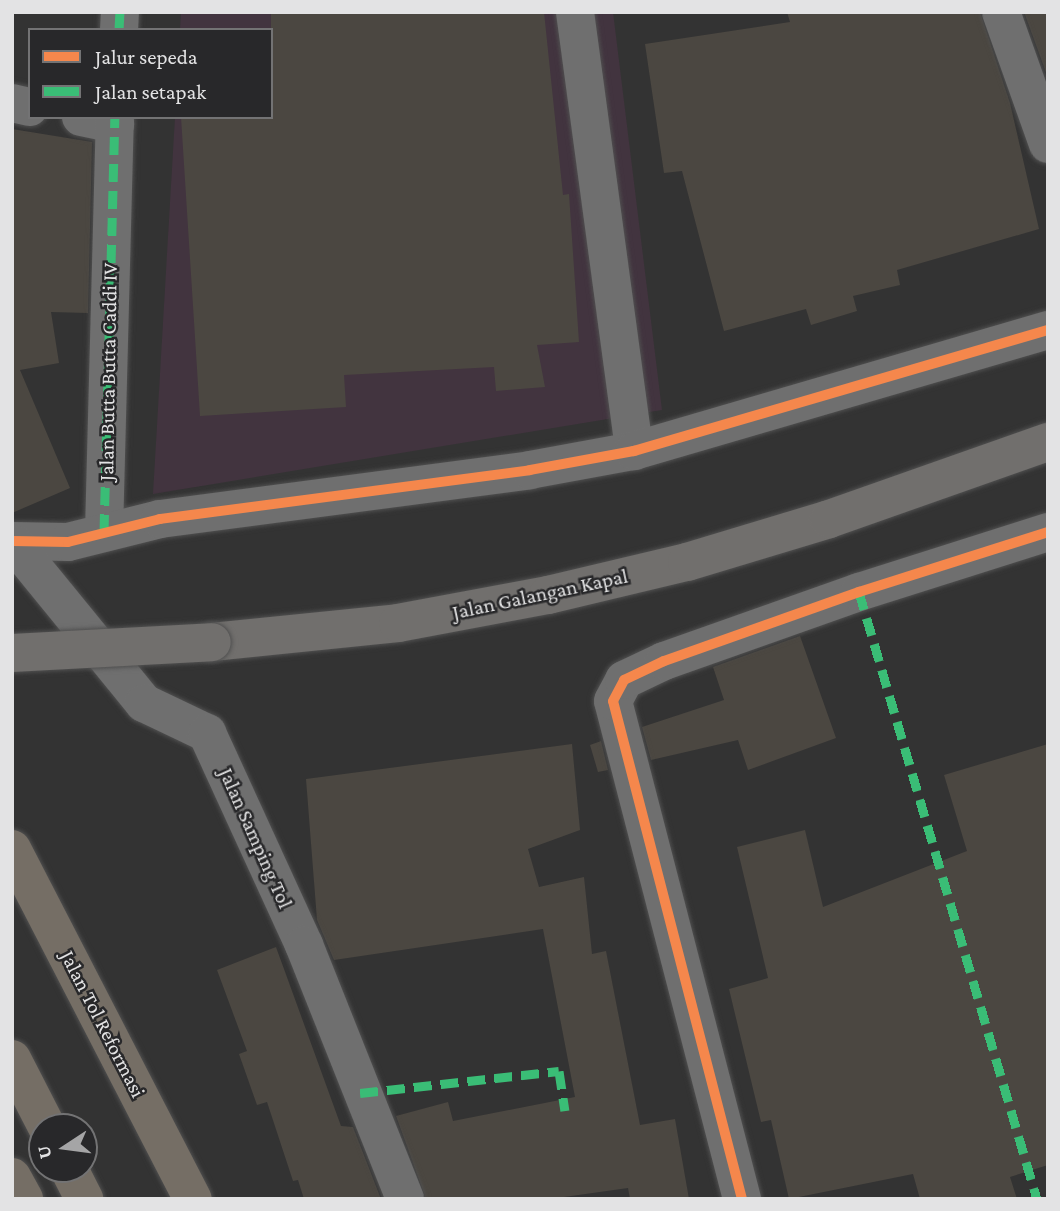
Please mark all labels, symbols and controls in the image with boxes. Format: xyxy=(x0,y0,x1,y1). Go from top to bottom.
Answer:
legend xyxy=(28,28,273,119)
text: Jalur sepeda xyxy=(95,45,197,69)
text: Jalan setapak xyxy=(95,80,206,104)
street label: Jalan Butta Butta Caddi IV xyxy=(93,263,123,481)
street label: Jalan Galangan Kapal xyxy=(450,563,630,625)
street label: Jalan Samping Tol xyxy=(214,764,298,912)
street label: Jalan Tol Reformasi xyxy=(55,946,151,1102)
north arrow xyxy=(28,1113,98,1183)
text: U xyxy=(32,1144,56,1161)

